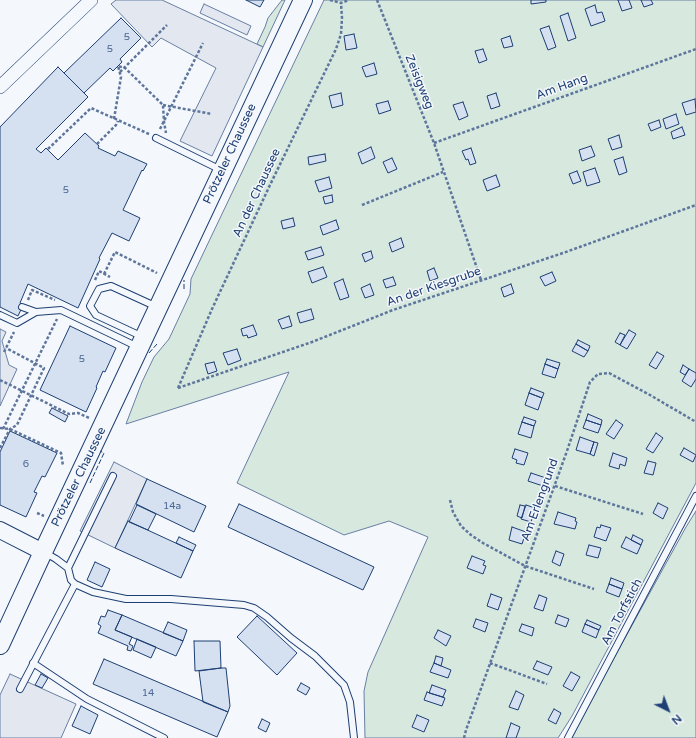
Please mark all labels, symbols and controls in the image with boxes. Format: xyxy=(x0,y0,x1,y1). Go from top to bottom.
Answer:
house number: 5 xyxy=(124,31,130,43)
house number: 5 xyxy=(107,43,113,55)
street label: Zeisigweg xyxy=(402,53,436,111)
street label: Am Hang xyxy=(534,71,590,103)
street label: Prötzeler Chaussee xyxy=(200,101,260,207)
street label: An der Chaussee xyxy=(230,146,284,240)
house number: 5 xyxy=(63,184,69,196)
street label: An der Kiesgrube xyxy=(385,264,483,310)
house number: 5 xyxy=(79,353,85,365)
street label: Prötzeler Chaussee xyxy=(49,425,109,529)
street label: Am Erlengrund xyxy=(518,457,562,543)
house number: 6 xyxy=(23,458,29,470)
house number: 14a xyxy=(163,500,181,512)
street label: Am Torfstich xyxy=(599,576,645,648)
house number: 14 xyxy=(142,687,154,699)
north arrow xyxy=(648,690,688,730)
text: N xyxy=(669,712,684,727)

